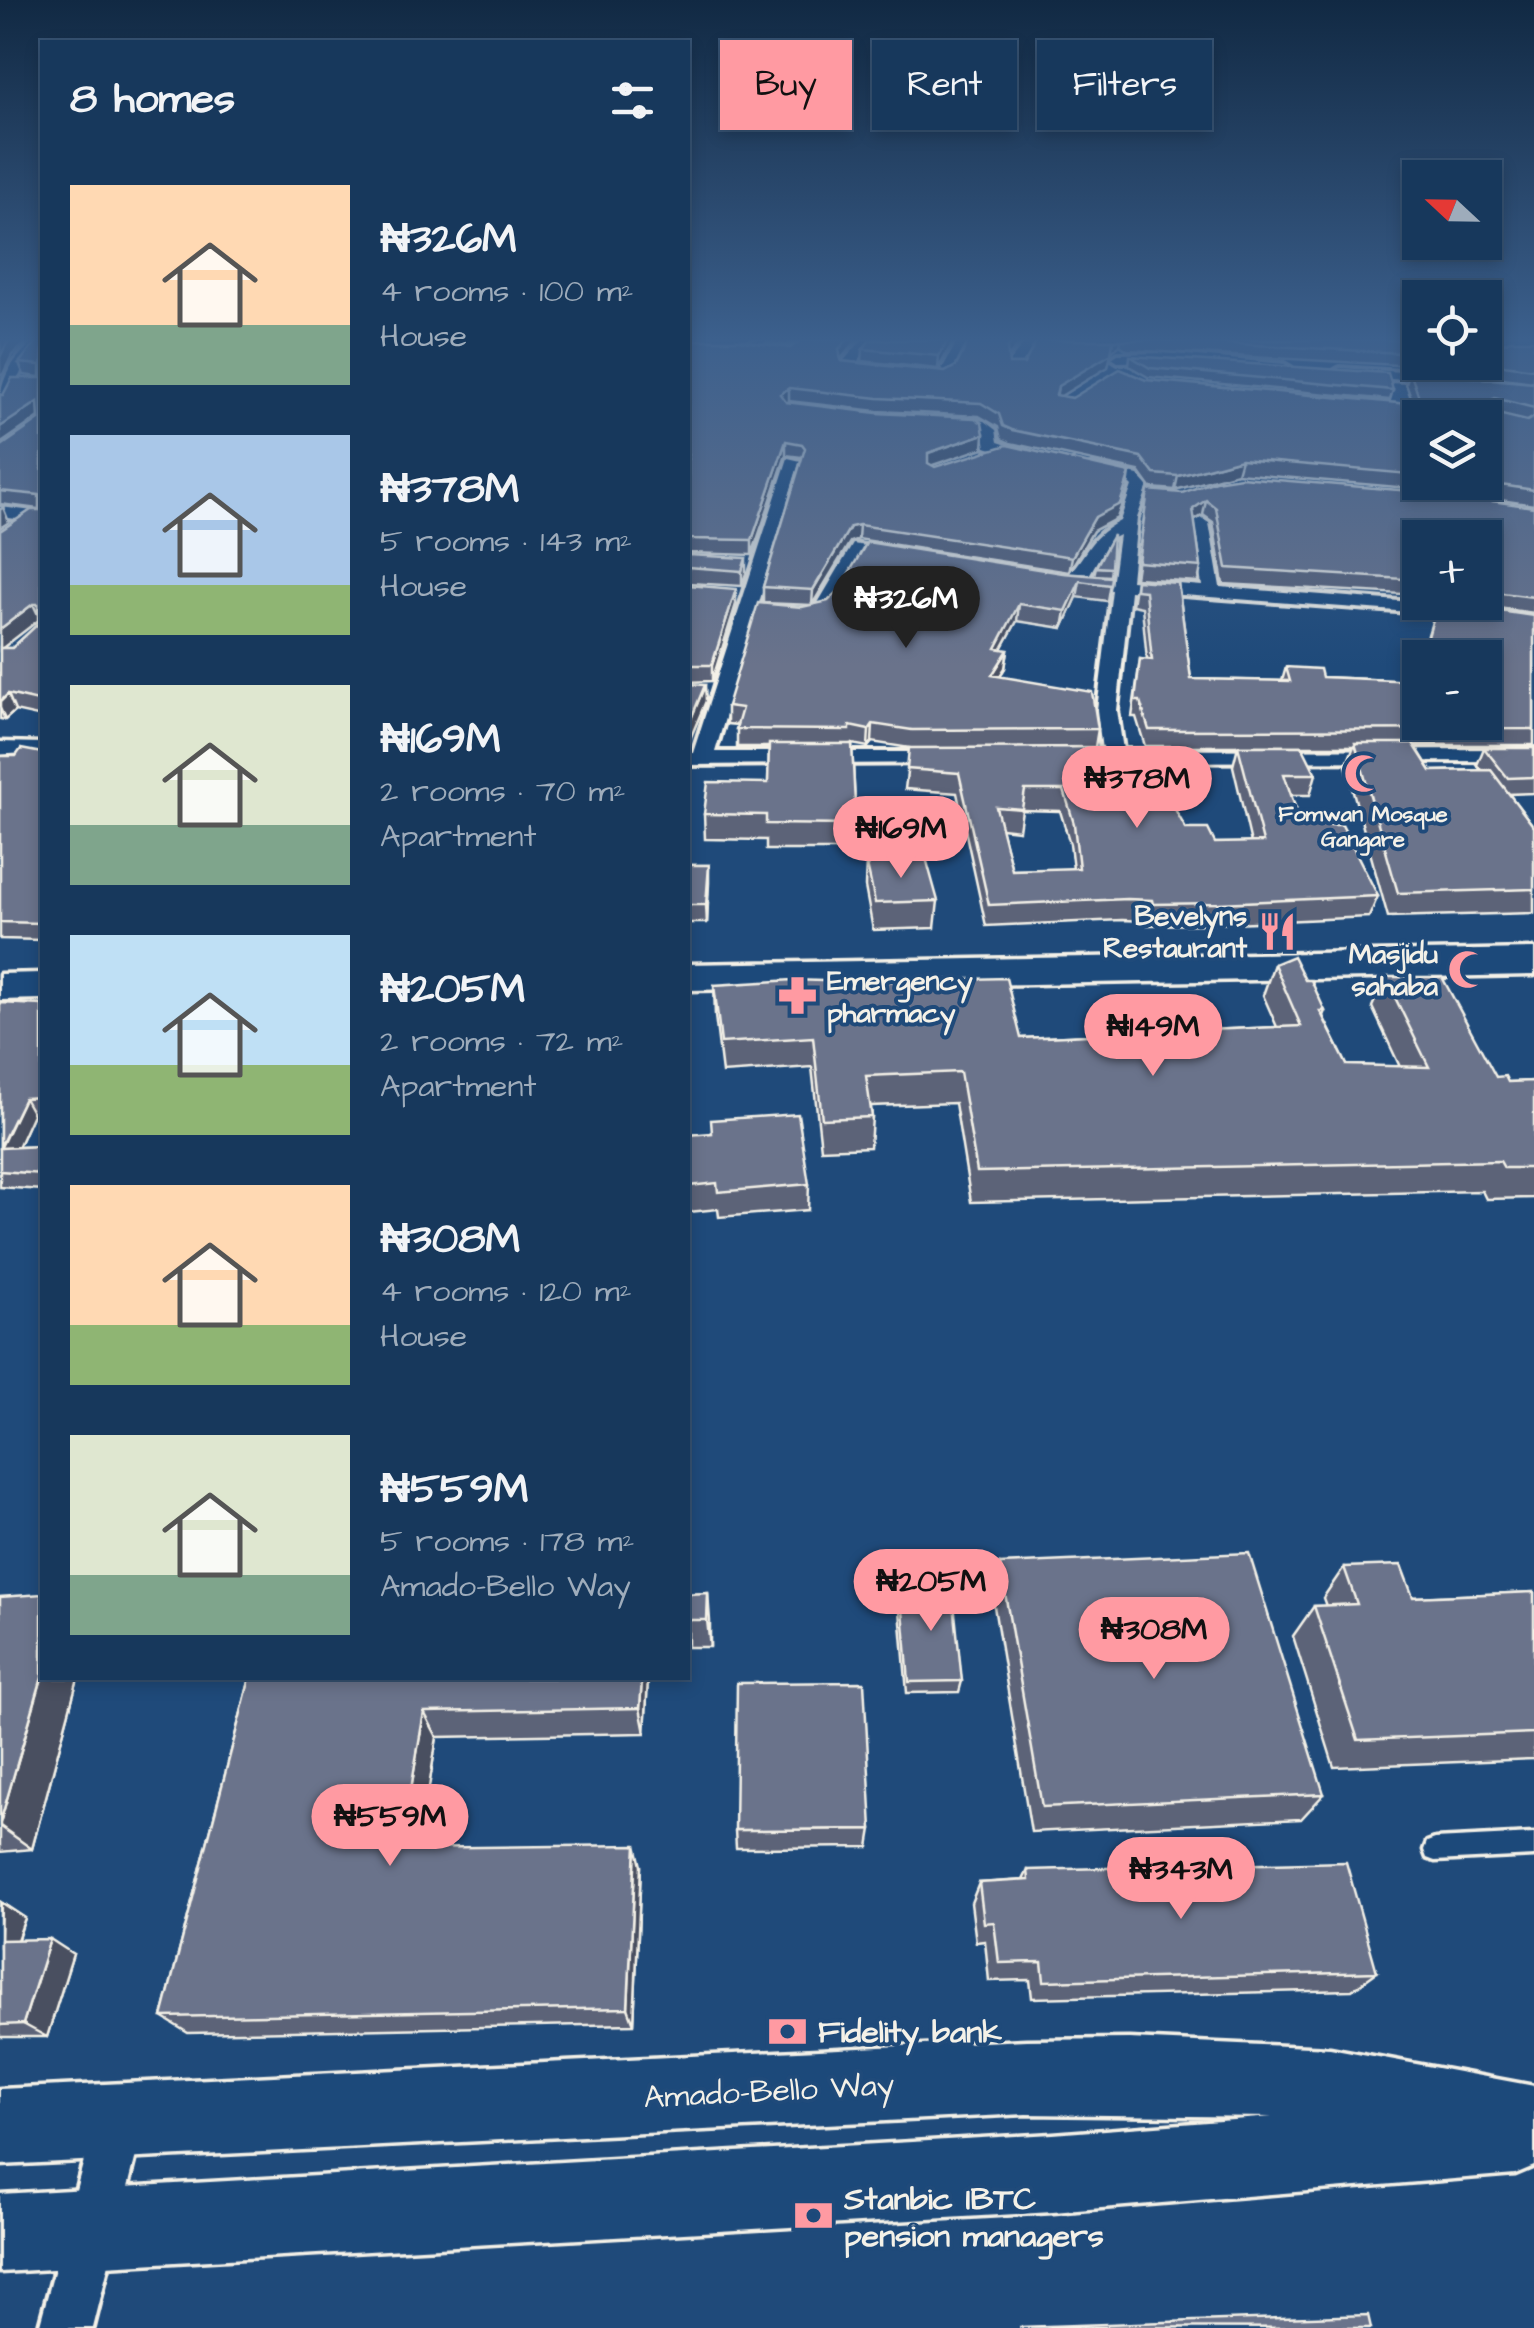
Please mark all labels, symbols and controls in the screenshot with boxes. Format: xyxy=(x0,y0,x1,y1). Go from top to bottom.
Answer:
chip: Buy xyxy=(720,40,852,130)
chip: Rent xyxy=(872,40,1017,130)
chip: Filters xyxy=(1037,40,1212,130)
text: 8 homes xyxy=(70,71,235,129)
icon: filters xyxy=(605,73,660,128)
north arrow xyxy=(1402,160,1502,260)
map controls xyxy=(1402,160,1502,740)
text: ₦326M xyxy=(380,211,517,269)
icon: home xyxy=(150,225,270,345)
text: 4 rooms · 100 m² xyxy=(380,269,634,314)
button: locate xyxy=(1402,280,1502,380)
text: House xyxy=(380,314,467,359)
button: layers xyxy=(1402,400,1502,500)
text: ₦378M xyxy=(380,461,520,519)
icon: home xyxy=(150,475,270,595)
text: 5 rooms · 143 m² xyxy=(380,519,632,564)
button: + xyxy=(1402,520,1502,620)
text: House xyxy=(380,564,467,609)
pin: ₦326M xyxy=(836,566,976,651)
text: ₦326M xyxy=(854,576,958,621)
button: − xyxy=(1402,640,1502,740)
text: ₦169M xyxy=(380,711,501,769)
icon: home xyxy=(150,725,270,845)
pin: ₦378M xyxy=(1067,746,1207,831)
mosque icon: Fomwan Mosque Gangare xyxy=(1342,753,1384,795)
text: ₦378M xyxy=(1084,756,1190,801)
text: 2 rooms · 70 m² xyxy=(380,769,625,814)
pin: ₦169M xyxy=(831,796,971,881)
place label: Fomwan Mosque Gangare xyxy=(1278,799,1448,856)
text: ₦169M xyxy=(855,806,947,851)
text: Apartment xyxy=(380,814,536,859)
place label: Bevelyns Restaurant xyxy=(1103,897,1248,968)
restaurant icon: Bevelyns Restaurant xyxy=(1256,910,1298,952)
place label: Masjidu sahaba xyxy=(1349,935,1439,1006)
mosque icon: Masjidu sahaba xyxy=(1447,948,1489,990)
text: ₦205M xyxy=(380,961,525,1019)
place label: Emergency pharmacy xyxy=(827,962,973,1036)
icon: home xyxy=(150,975,270,1095)
pharmacy icon: Emergency pharmacy xyxy=(776,975,818,1017)
pin: ₦149M xyxy=(1083,994,1223,1079)
text: ₦149M xyxy=(1106,1004,1200,1049)
text: 2 rooms · 72 m² xyxy=(380,1019,624,1064)
text: Apartment xyxy=(380,1064,536,1109)
text: ₦308M xyxy=(380,1211,520,1269)
icon: home xyxy=(150,1225,270,1345)
text: 4 rooms · 120 m² xyxy=(380,1269,632,1314)
text: House xyxy=(380,1314,467,1359)
text: ₦559M xyxy=(380,1461,528,1519)
icon: home xyxy=(150,1475,270,1595)
text: 5 rooms · 178 m² xyxy=(380,1519,634,1564)
pin: ₦205M xyxy=(861,1549,1001,1634)
text: ₦205M xyxy=(876,1559,986,1604)
text: Amado-Bello Way xyxy=(380,1564,631,1609)
pin: ₦308M xyxy=(1084,1597,1224,1682)
text: ₦308M xyxy=(1101,1607,1207,1652)
pin: ₦559M xyxy=(320,1784,460,1869)
text: ₦559M xyxy=(333,1794,447,1839)
pin: ₦343M xyxy=(1111,1837,1251,1922)
text: ₦343M xyxy=(1129,1847,1233,1892)
bank icon: Fidelity bank xyxy=(767,2010,809,2052)
place label: Fidelity bank xyxy=(818,2010,1002,2056)
street label: Amado-Bello Way xyxy=(643,2062,896,2121)
place label: Stanbic IBTC pension managers xyxy=(843,2177,1104,2260)
bank icon: Stanbic IBTC pension managers xyxy=(793,2195,835,2237)

